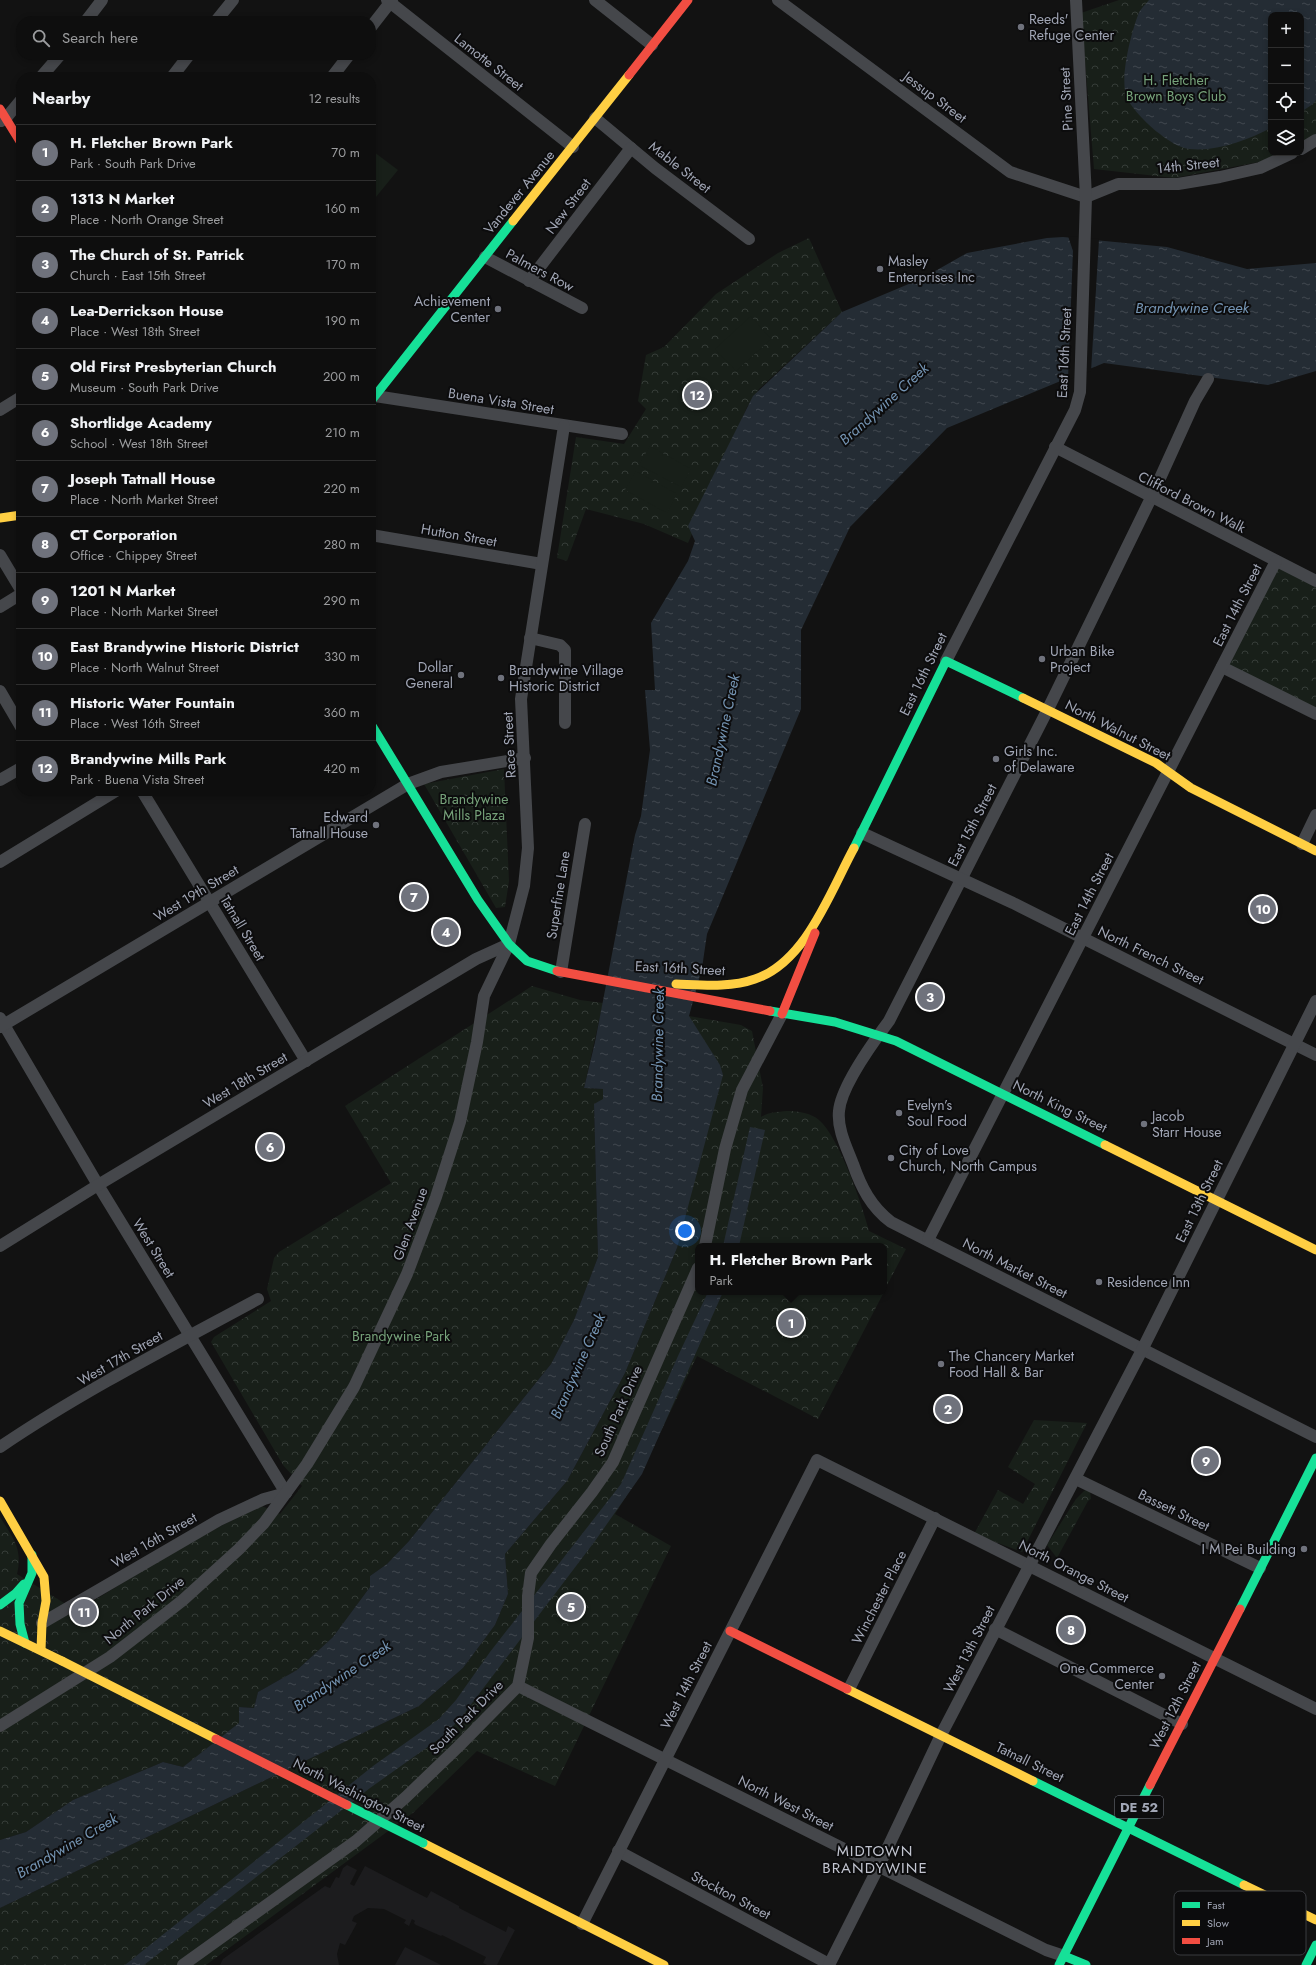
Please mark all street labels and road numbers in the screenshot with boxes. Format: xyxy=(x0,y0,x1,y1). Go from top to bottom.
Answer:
street label: Lamotte Street xyxy=(450,29,528,96)
street label: Jessup Street xyxy=(898,65,971,128)
street label: Pine Street xyxy=(1054,66,1078,131)
street label: Mable Street xyxy=(645,136,716,198)
street label: Vandever Avenue xyxy=(479,146,559,238)
street label: 14th Street xyxy=(1156,152,1221,178)
street label: New Street xyxy=(540,174,596,238)
street label: Palmers Row xyxy=(502,244,578,297)
street label: East 16th Street xyxy=(1052,307,1076,399)
street label: Buena Vista Street xyxy=(447,383,556,419)
street label: Clifford Brown Walk xyxy=(1135,466,1250,538)
street label: Hutton Street xyxy=(420,518,499,552)
street label: East 14th Street xyxy=(1208,560,1267,650)
street label: East 16th Street xyxy=(894,628,952,719)
street label: North Walnut Street xyxy=(1062,695,1175,766)
street label: Race Street xyxy=(497,711,521,779)
street label: East 15th Street xyxy=(943,780,1002,870)
street label: Superfine Lane xyxy=(541,849,575,941)
street label: East 14th Street xyxy=(1060,849,1119,939)
street label: West 19th Street xyxy=(150,859,243,926)
street label: Tatnall Street xyxy=(216,891,271,965)
street label: North French Street xyxy=(1095,921,1208,990)
street label: East 16th Street xyxy=(634,956,726,980)
street label: West 18th Street xyxy=(199,1047,292,1113)
street label: North King Street xyxy=(1009,1075,1111,1138)
street label: East 13th Street xyxy=(1170,1156,1228,1246)
street label: Glen Avenue xyxy=(388,1185,432,1263)
street label: West Street xyxy=(128,1214,180,1282)
street label: North Market Street xyxy=(959,1233,1071,1303)
street label: West 17th Street xyxy=(74,1325,167,1390)
street label: South Park Drive xyxy=(589,1362,647,1460)
street label: Bassett Street xyxy=(1135,1484,1214,1536)
street label: West 16th Street xyxy=(107,1507,201,1573)
street label: North Orange Street xyxy=(1016,1535,1133,1608)
street label: Winchester Place xyxy=(847,1547,911,1647)
street label: North Park Drive xyxy=(99,1571,189,1649)
street label: West 13th Street xyxy=(938,1601,1000,1696)
street label: West 14th Street xyxy=(655,1637,717,1732)
street label: West 12th Street xyxy=(1144,1657,1206,1752)
street label: South Park Drive xyxy=(424,1675,508,1759)
street label: Tatnall Street xyxy=(993,1737,1068,1787)
street label: North Washington Street xyxy=(290,1753,429,1837)
street label: North West Street xyxy=(735,1770,838,1836)
road number: DE 52 xyxy=(1115,1796,1163,1818)
street label: Stockton Street xyxy=(688,1866,775,1925)

